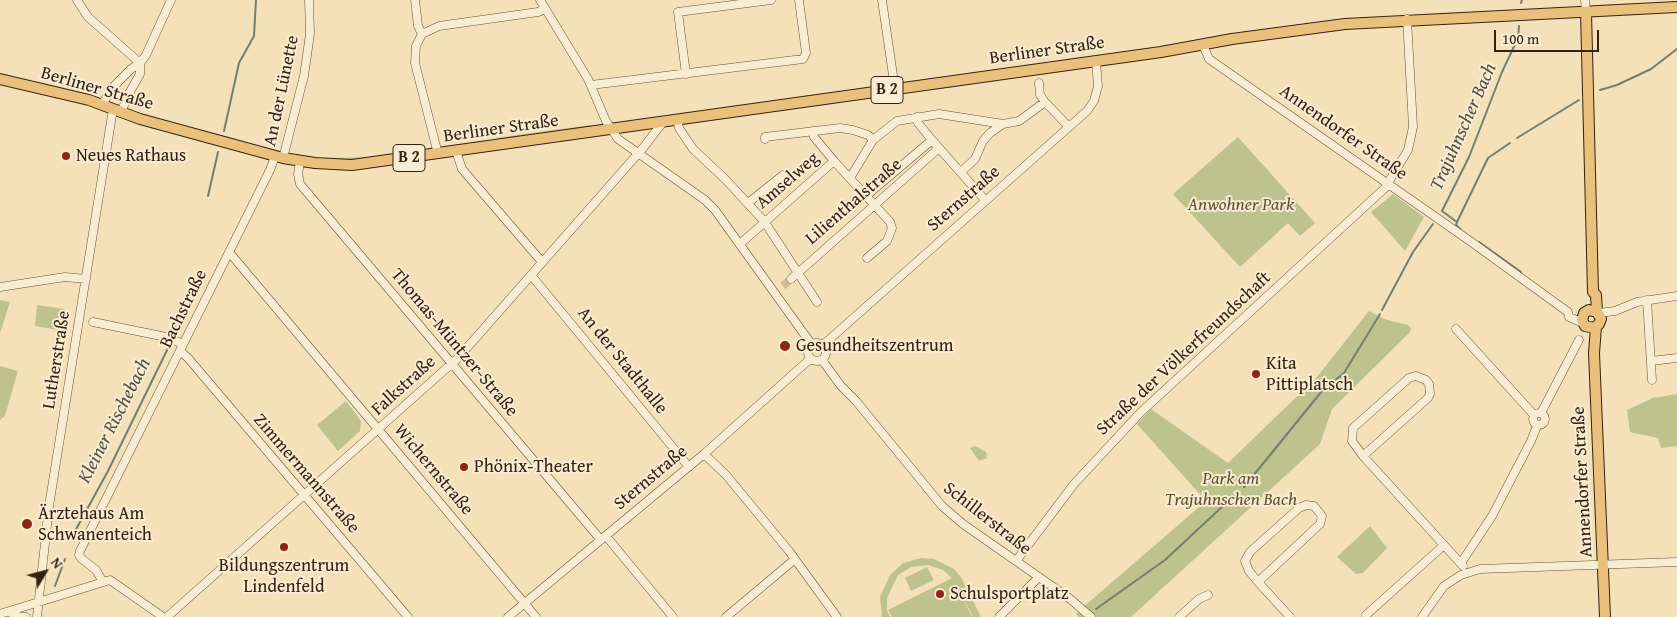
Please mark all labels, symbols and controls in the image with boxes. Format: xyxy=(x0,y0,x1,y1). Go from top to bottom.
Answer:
scale bar xyxy=(1497,20,1602,52)
text: 100 m xyxy=(1502,28,1539,49)
street label: Berliner Straße xyxy=(988,32,1106,70)
street label: An der Lünette xyxy=(260,34,304,148)
water label: Trajuhnscher Bach xyxy=(1426,60,1502,194)
street label: Berliner Straße xyxy=(38,63,156,115)
road number: B 2 xyxy=(871,76,903,104)
street label: Annendorfer Straße xyxy=(1275,81,1411,185)
street label: Berliner Straße xyxy=(442,110,560,148)
road number: B 2 xyxy=(393,144,425,172)
place label: Neues Rathaus xyxy=(76,145,186,167)
street label: Amselweg xyxy=(752,148,824,214)
marker: Neues Rathaus xyxy=(60,150,72,162)
street label: Lilienthalstraße xyxy=(801,154,907,250)
street label: Sternstraße xyxy=(923,162,1005,236)
park label: Anwohner Park xyxy=(1188,194,1294,216)
street label: Thomas-Müntzer-Straße xyxy=(386,265,522,421)
street label: Bachstraße xyxy=(156,266,212,352)
street label: Straße der Völkerfreundschaft xyxy=(1092,268,1276,440)
street label: An der Stadthalle xyxy=(572,303,672,419)
street label: Lutherstraße xyxy=(39,309,75,411)
place label: Gesundheitszentrum xyxy=(796,335,953,357)
marker: Gesundheitszentrum xyxy=(778,339,792,353)
street label: Falkstraße xyxy=(367,352,441,420)
place label: Kita Pittiplatsch xyxy=(1266,353,1353,396)
water label: Kleiner Rischebach xyxy=(74,355,156,487)
marker: Kita Pittiplatsch xyxy=(1250,368,1262,380)
street label: Annendorfer Straße xyxy=(1568,406,1598,558)
street label: Zimmermannstraße xyxy=(248,410,364,538)
street label: Wichernstraße xyxy=(389,420,477,520)
street label: Sternstraße xyxy=(610,441,692,515)
place label: Phönix-Theater xyxy=(474,456,593,478)
marker: Phönix-Theater xyxy=(458,461,470,473)
park label: Park am Trajuhnschen Bach xyxy=(1165,468,1297,510)
street label: Schillerstraße xyxy=(939,478,1035,560)
place label: Ärztehaus Am Schwanenteich xyxy=(38,503,152,546)
marker: Ärztehaus Am Schwanenteich xyxy=(20,517,34,531)
marker: Bildungszentrum Lindenfeld xyxy=(278,541,290,553)
north arrow xyxy=(20,547,70,597)
text: N xyxy=(46,553,68,573)
place label: Bildungszentrum Lindenfeld xyxy=(219,555,349,598)
place label: Schulsportplatz xyxy=(950,583,1069,605)
marker: Schulsportplatz xyxy=(934,588,946,600)

